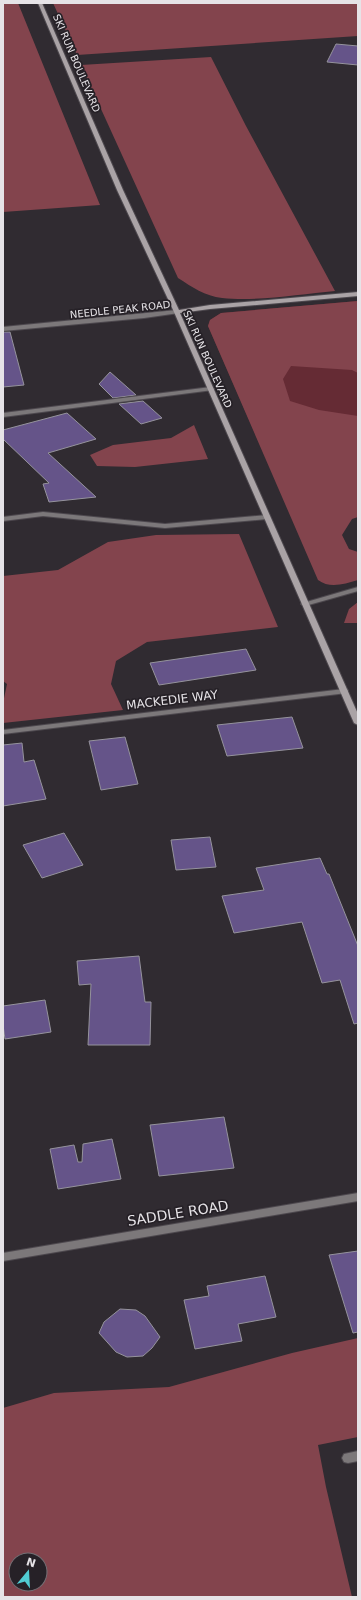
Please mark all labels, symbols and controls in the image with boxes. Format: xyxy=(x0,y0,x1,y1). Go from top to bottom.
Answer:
street label: SKI RUN BOULEVARD xyxy=(51,13,102,114)
street label: NEEDLE PEAK ROAD xyxy=(69,299,171,320)
street label: SKI RUN BOULEVARD xyxy=(181,309,234,410)
street label: MACKEDIE WAY xyxy=(125,687,219,713)
street label: SADDLE ROAD xyxy=(126,1197,230,1229)
north arrow xyxy=(8,1552,48,1592)
text: N xyxy=(25,1555,37,1571)

